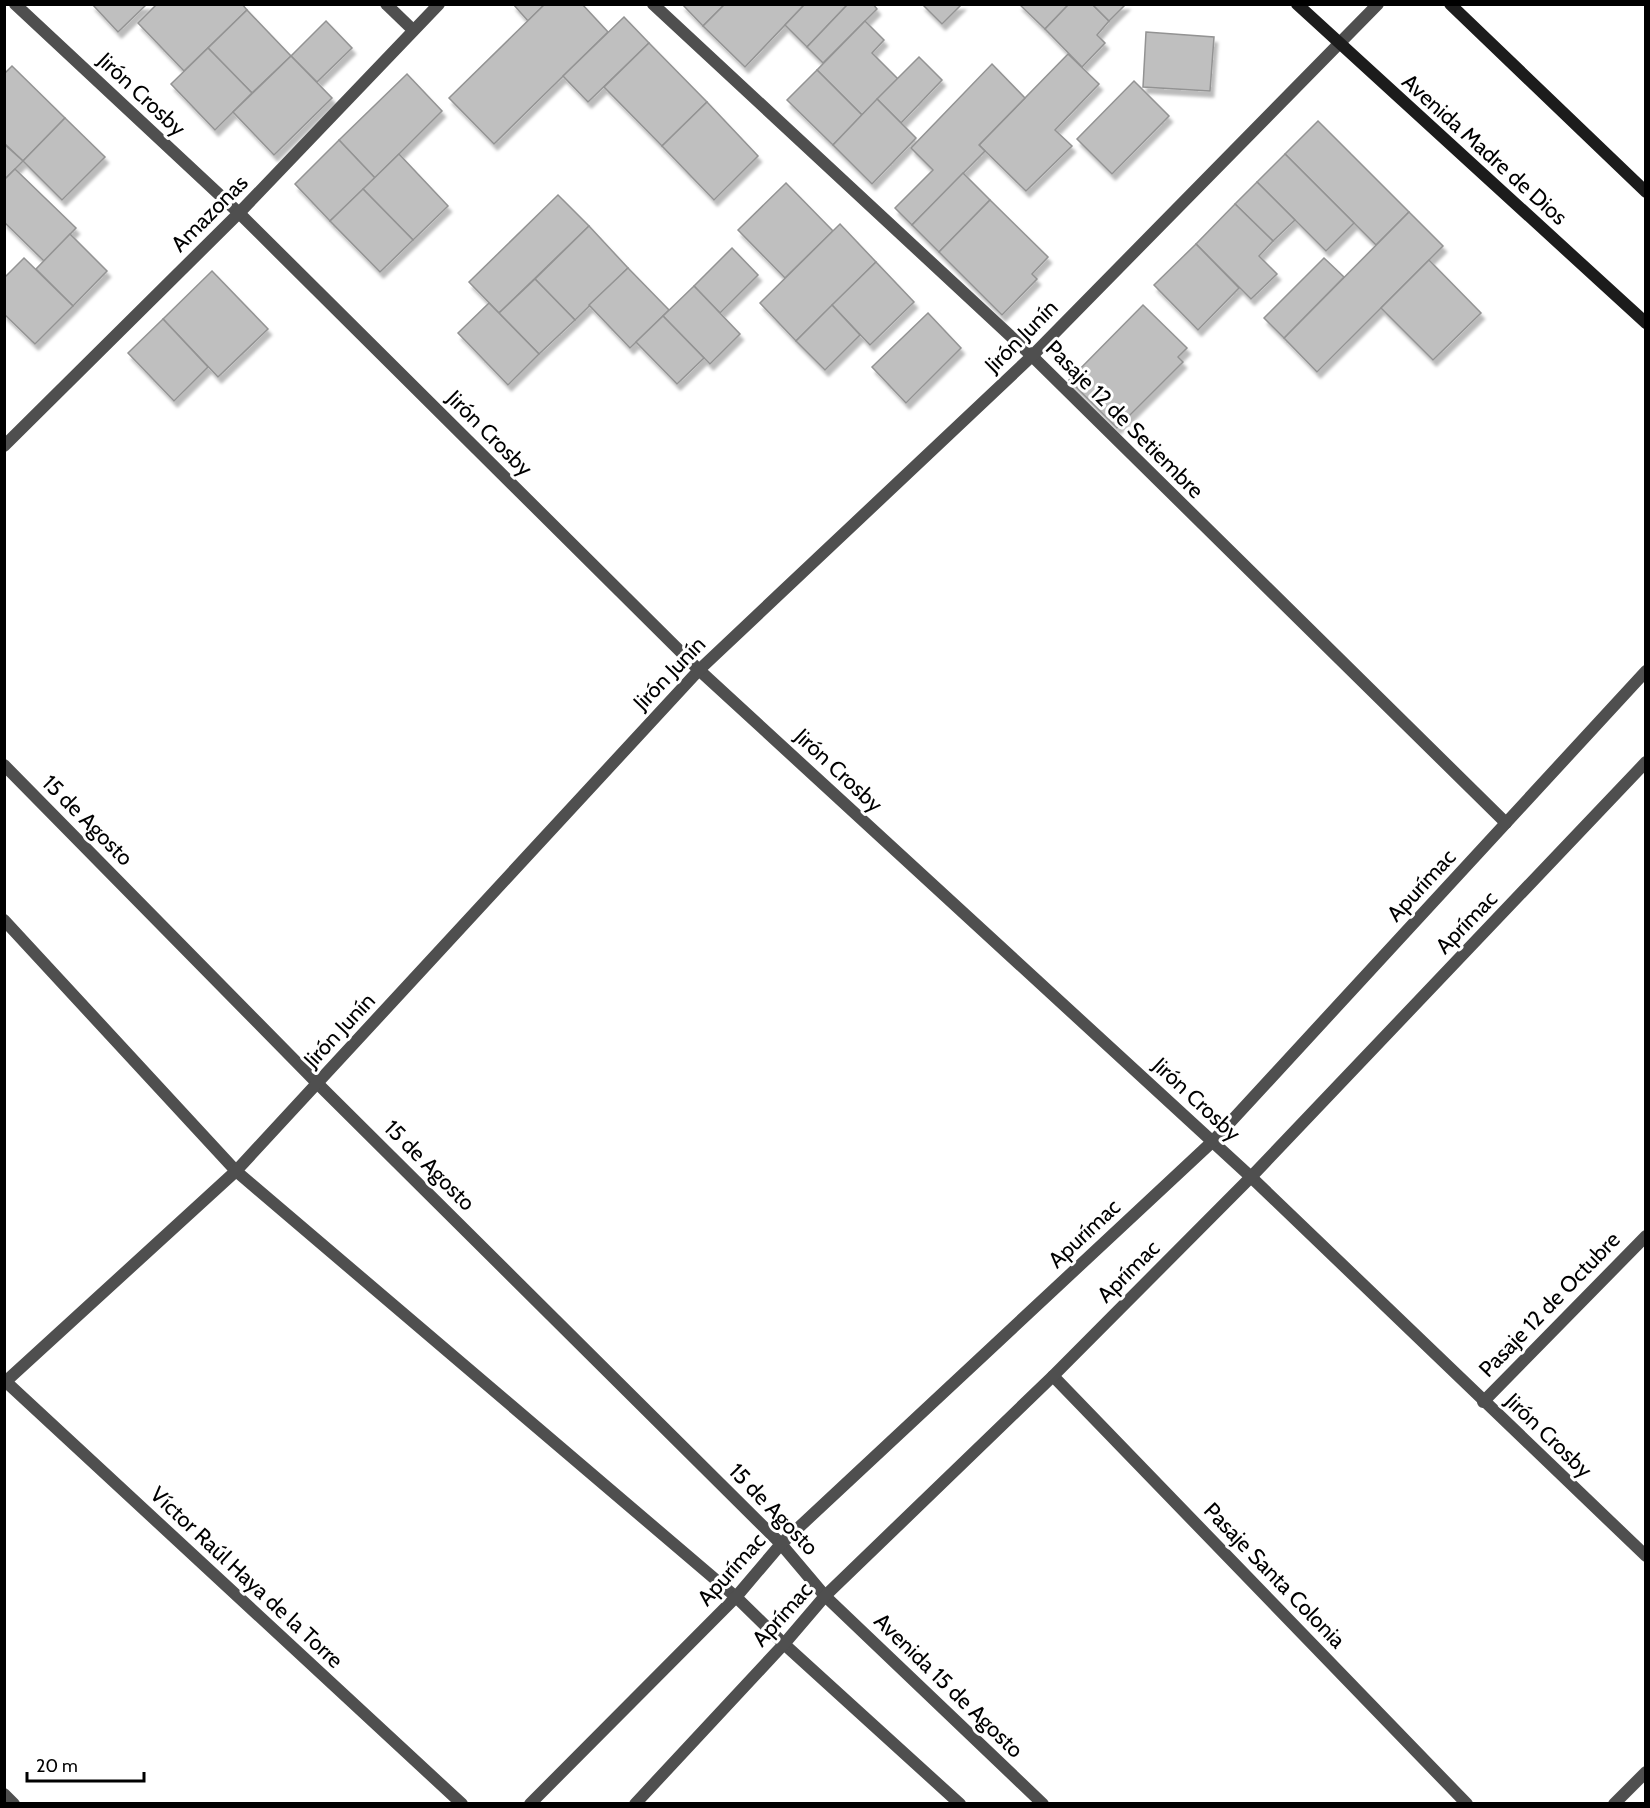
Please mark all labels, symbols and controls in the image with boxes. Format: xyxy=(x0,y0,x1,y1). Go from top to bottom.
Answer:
street label: Jirón Crosby xyxy=(91,46,191,142)
street label: Avenida Madre de Dios xyxy=(1397,68,1573,231)
street label: Amazonas xyxy=(165,169,253,257)
street label: Jirón Junín xyxy=(978,294,1064,379)
street label: Pasaje 12 de Setiembre xyxy=(1040,335,1209,504)
street label: Jirón Crosby xyxy=(440,384,538,482)
street label: Jirón Junín xyxy=(627,631,711,717)
street label: Jirón Crosby xyxy=(788,722,888,818)
street label: 15 de Agosto xyxy=(37,769,139,871)
street label: Apurímac xyxy=(1381,844,1462,927)
street label: Aprímac xyxy=(1430,885,1503,960)
street label: Jirón Junín xyxy=(297,987,381,1074)
street label: Jirón Crosby xyxy=(1146,1051,1246,1147)
street label: 15 de Agosto xyxy=(379,1114,481,1216)
street label: Apurímac xyxy=(1043,1193,1126,1274)
street label: Pasaje 12 de Octubre xyxy=(1473,1226,1626,1383)
street label: Aprímac xyxy=(1091,1234,1165,1308)
street label: Jirón Crosby xyxy=(1499,1387,1598,1483)
street label: 15 de Agosto xyxy=(723,1458,824,1561)
street label: Víctor Raúl Haya de la Torre xyxy=(145,1481,349,1674)
street label: Pasaje Santa Colonia xyxy=(1198,1497,1351,1654)
street label: Apurímac xyxy=(692,1527,771,1611)
street label: Aprímac xyxy=(746,1577,818,1652)
street label: Avenida 15 de Agosto xyxy=(868,1607,1029,1763)
scale bar xyxy=(27,1745,144,1783)
text: 20 m xyxy=(36,1755,78,1777)

